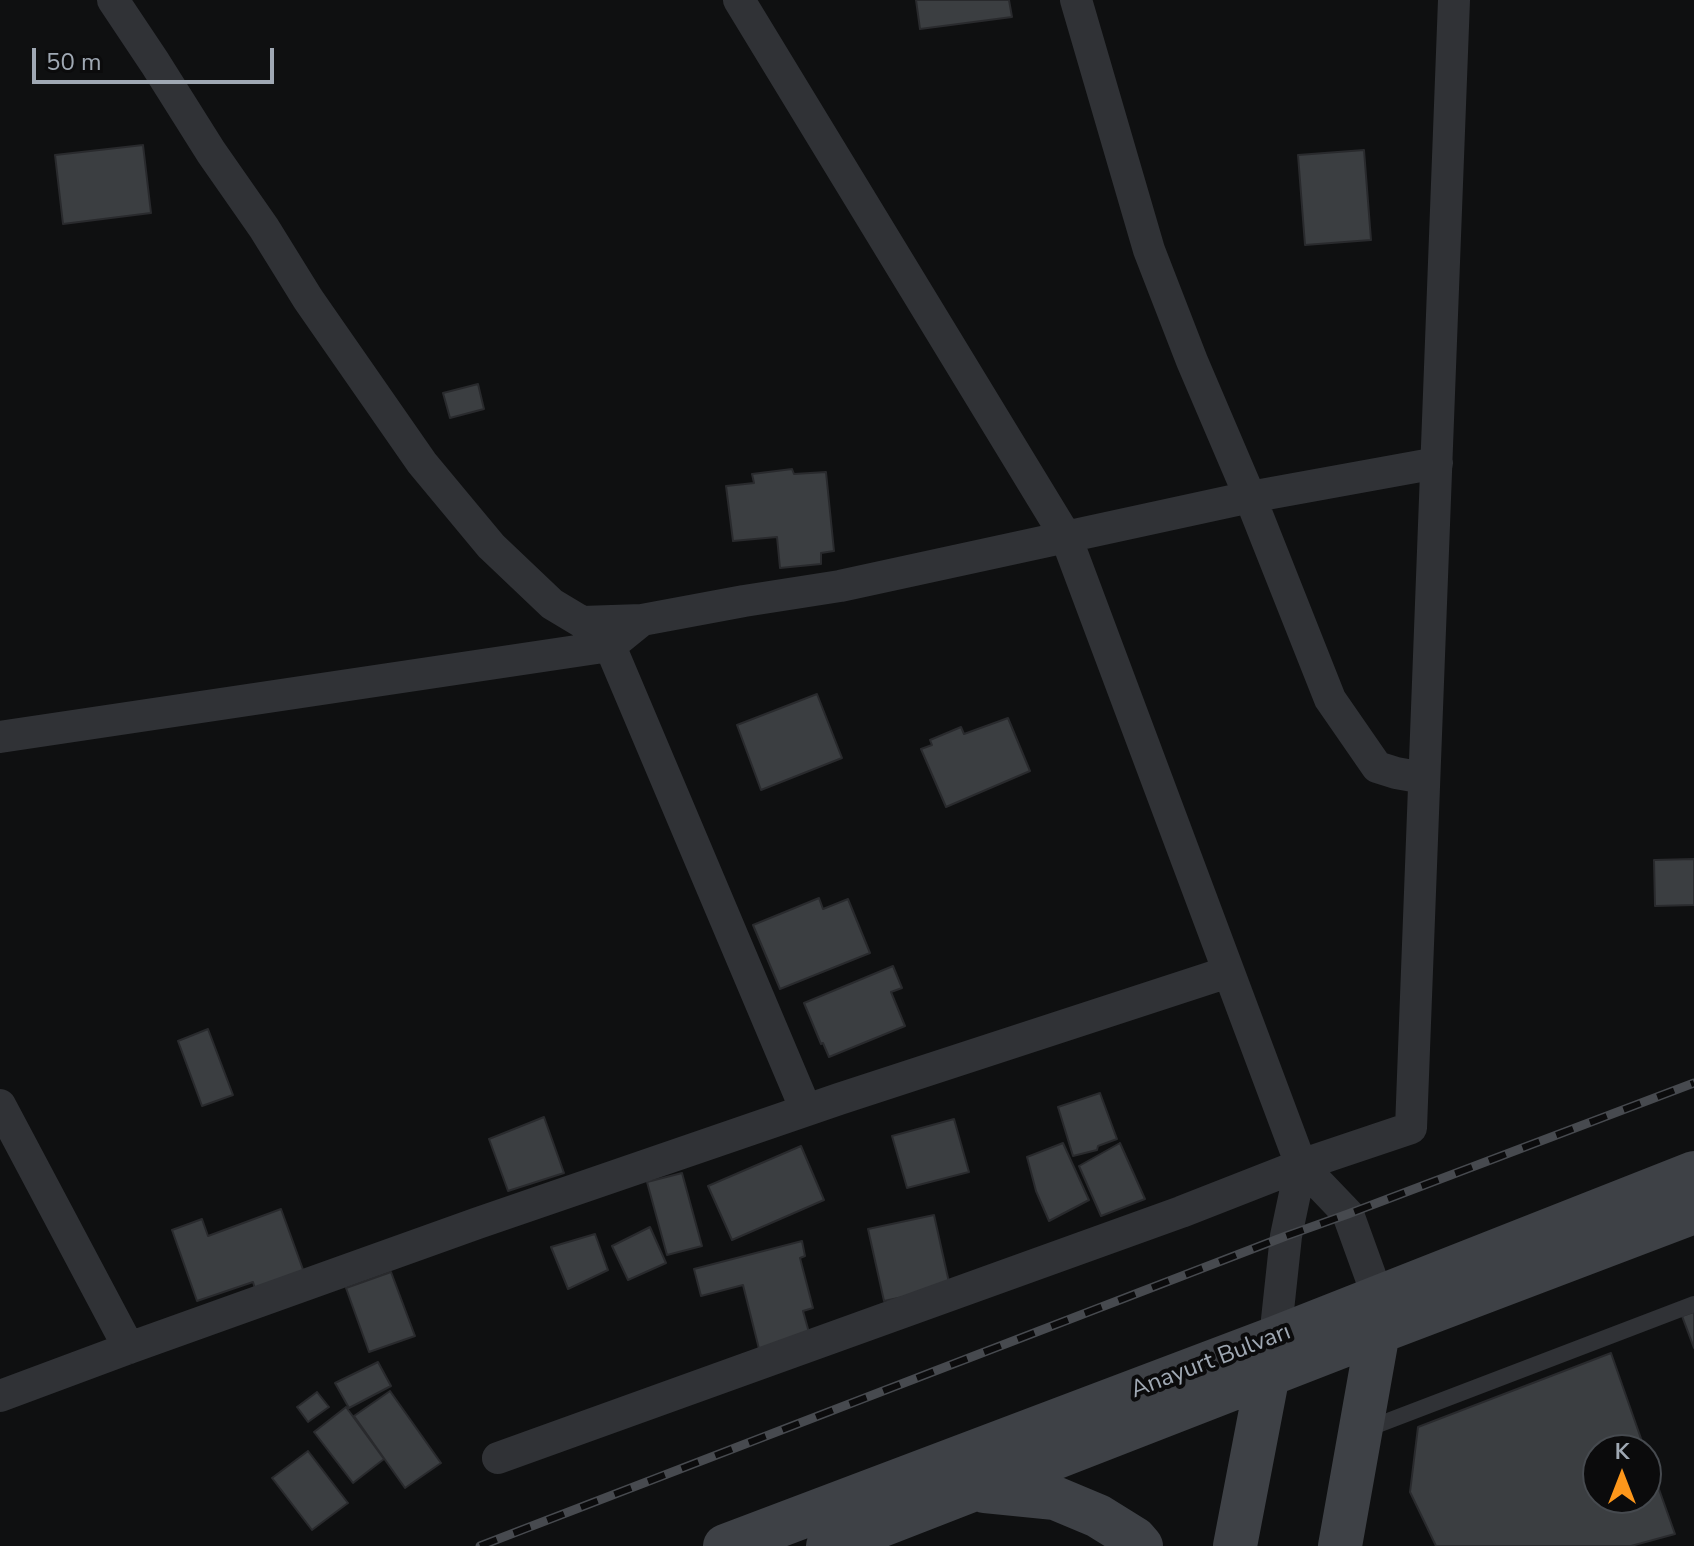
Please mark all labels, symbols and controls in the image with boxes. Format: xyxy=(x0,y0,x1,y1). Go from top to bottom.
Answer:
scale bar xyxy=(36,32,278,82)
text: 50 m xyxy=(46,46,102,78)
street label: Anayurt Bulvarı xyxy=(1127,1318,1295,1406)
north arrow xyxy=(1582,1434,1662,1514)
text: K xyxy=(1615,1437,1629,1467)

